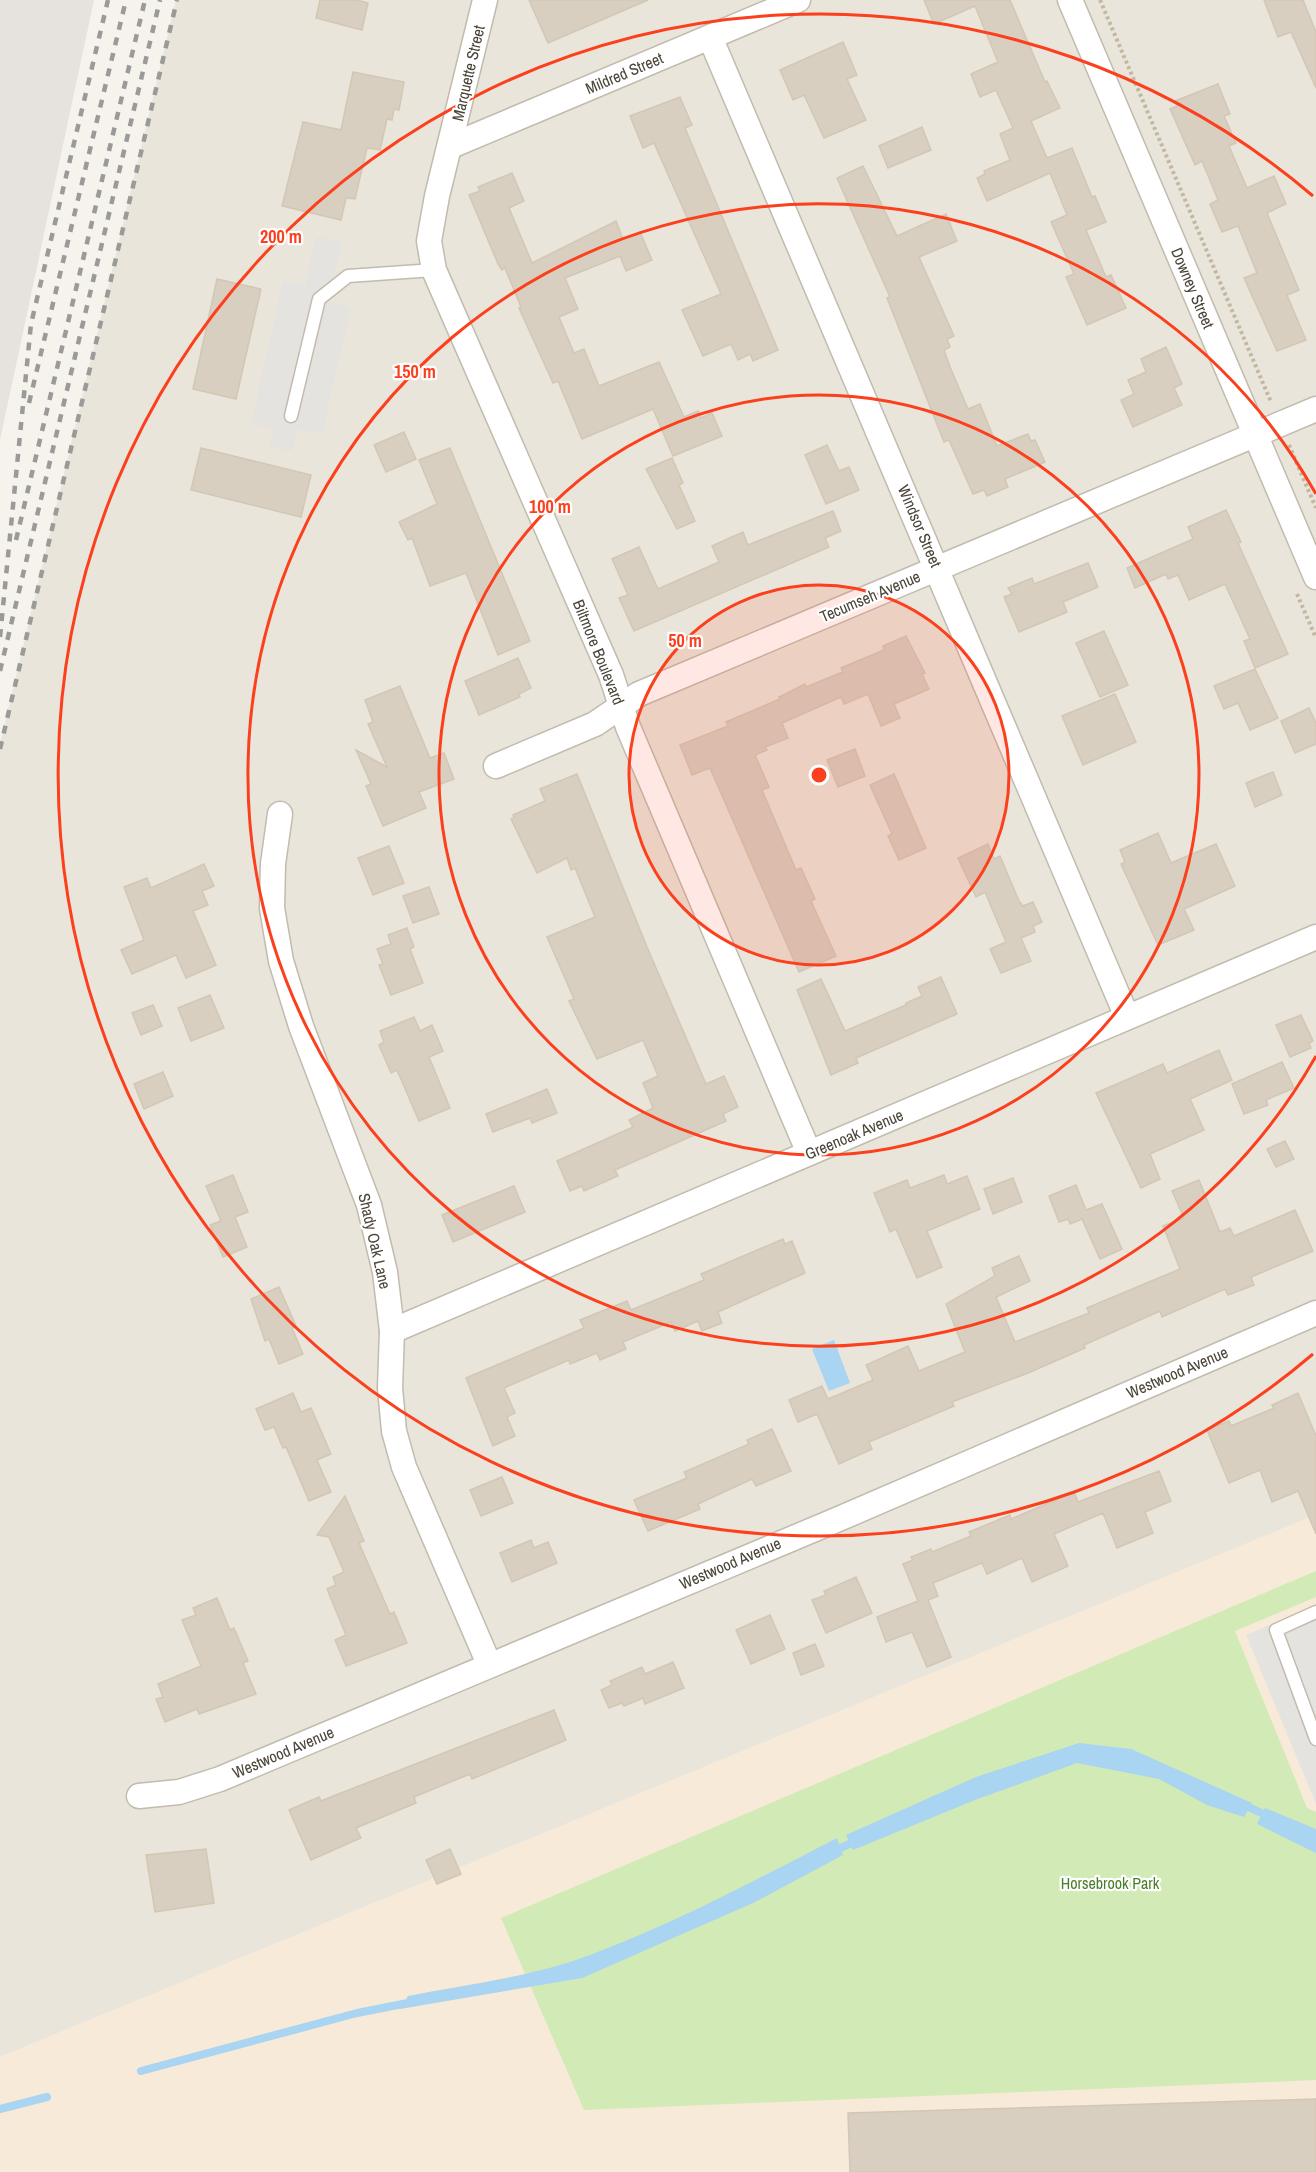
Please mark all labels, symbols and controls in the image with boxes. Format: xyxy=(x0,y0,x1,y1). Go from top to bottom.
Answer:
street label: Marquette Street xyxy=(446,23,490,123)
street label: Mildred Street xyxy=(582,47,667,99)
text: 200 m xyxy=(260,224,302,249)
street label: Downey Street xyxy=(1166,244,1220,332)
text: 150 m xyxy=(394,359,436,384)
street label: Windsor Street xyxy=(893,481,947,571)
text: 100 m xyxy=(529,494,571,519)
street label: Tecumseh Avenue xyxy=(816,565,924,627)
street label: Biltmore Boulevard xyxy=(568,596,630,708)
text: 50 m xyxy=(668,628,702,653)
centre of rings xyxy=(809,765,829,785)
street label: Greenoak Avenue xyxy=(801,1103,907,1165)
street label: Shady Oak Lane xyxy=(353,1191,397,1291)
street label: Westwood Avenue xyxy=(1123,1341,1231,1403)
street label: Westwood Avenue xyxy=(676,1532,784,1594)
street label: Westwood Avenue xyxy=(229,1721,337,1783)
park label: Horsebrook Park xyxy=(1061,1872,1160,1894)

